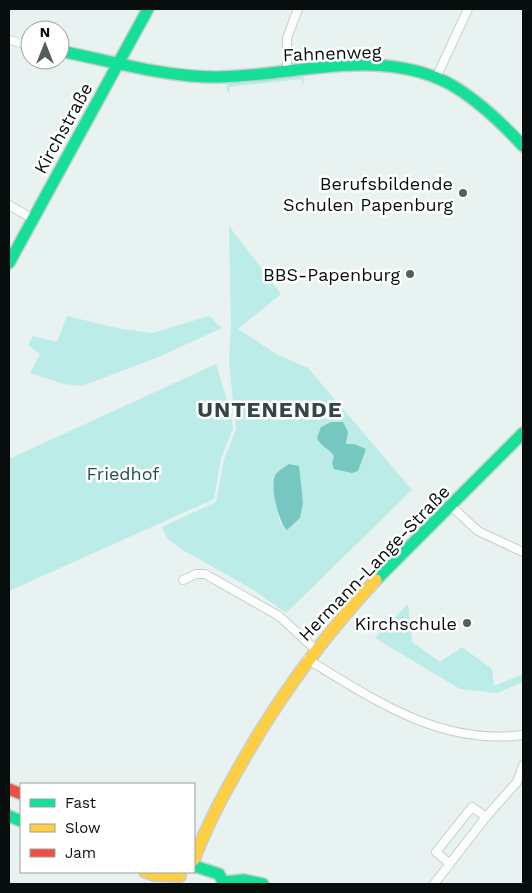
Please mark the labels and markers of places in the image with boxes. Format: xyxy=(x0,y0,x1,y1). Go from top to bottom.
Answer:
place label: Berufsbildende Schulen Papenburg xyxy=(283,173,453,215)
marker: Berufsbildende Schulen Papenburg xyxy=(457,187,469,199)
place label: BBS-Papenburg xyxy=(263,264,400,285)
marker: BBS-Papenburg xyxy=(404,268,416,280)
place label: Kirchschule xyxy=(354,613,457,634)
marker: Kirchschule xyxy=(461,617,473,629)

